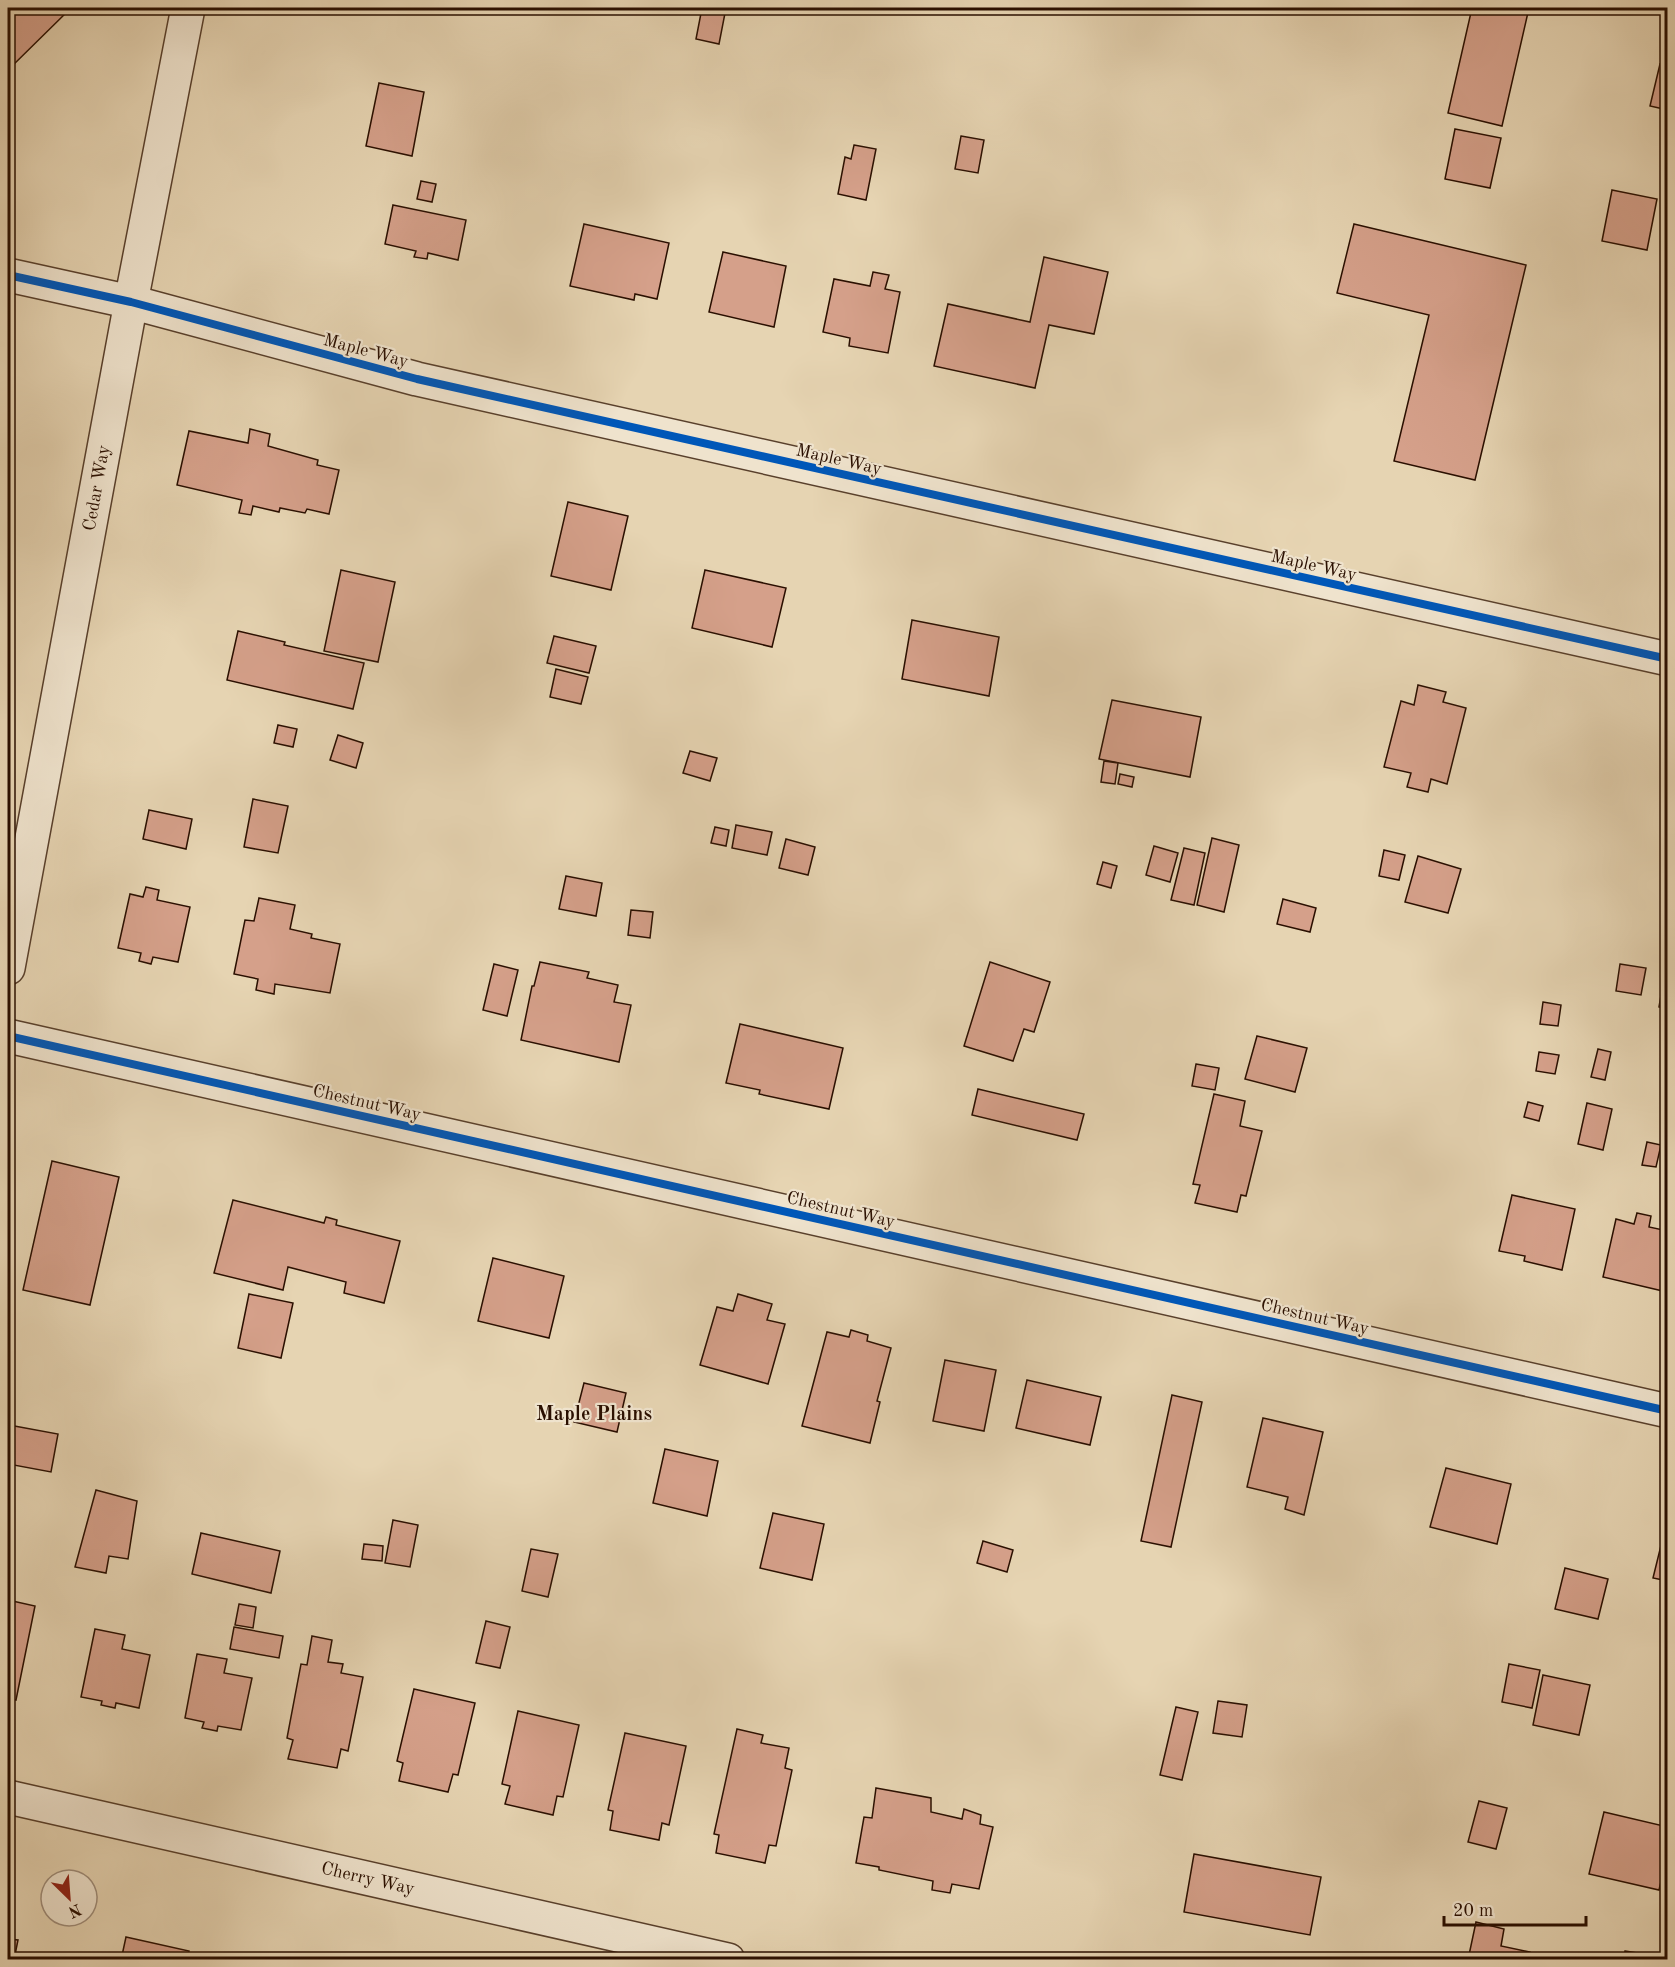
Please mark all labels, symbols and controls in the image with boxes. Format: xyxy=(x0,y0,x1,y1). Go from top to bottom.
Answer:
street label: Maple Way xyxy=(321,331,411,371)
street label: Maple Way xyxy=(794,441,884,479)
street label: Cedar Way xyxy=(81,443,113,533)
street label: Maple Way xyxy=(1269,547,1359,585)
street label: Chestnut Way xyxy=(311,1082,423,1124)
street label: Chestnut Way xyxy=(785,1189,897,1231)
street label: Chestnut Way xyxy=(1259,1296,1371,1338)
district label: Maple Plains xyxy=(536,1405,652,1425)
street label: Cherry Way xyxy=(319,1859,417,1899)
north arrow xyxy=(39,1868,99,1928)
scale bar xyxy=(1444,1889,1586,1927)
text: N xyxy=(65,1900,83,1920)
text: 20 m xyxy=(1453,1902,1493,1920)

